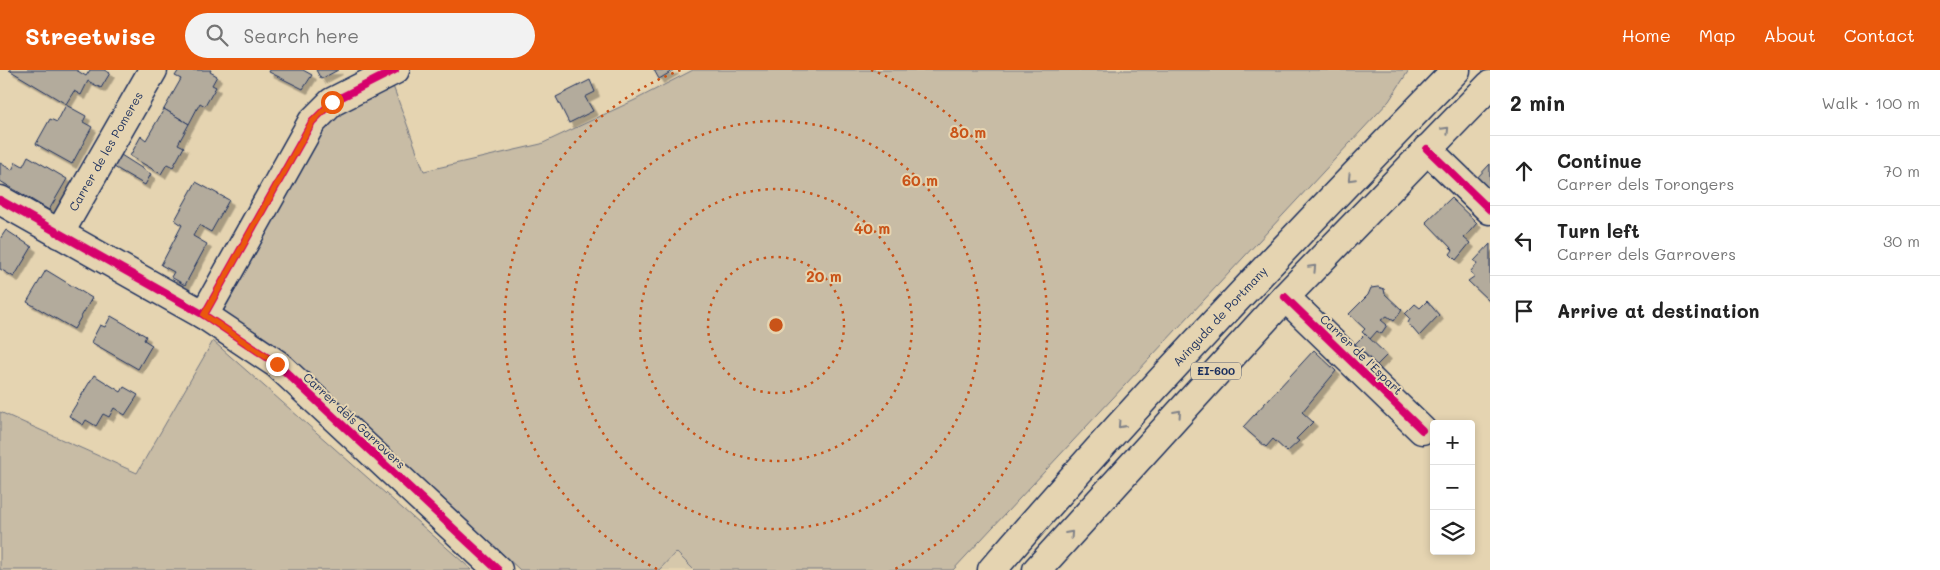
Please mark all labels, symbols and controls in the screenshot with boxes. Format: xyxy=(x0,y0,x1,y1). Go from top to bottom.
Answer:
search box xyxy=(185,13,535,58)
text: Streetwise xyxy=(25,20,155,51)
icon: search xyxy=(203,21,231,49)
text: Search here xyxy=(243,23,359,48)
text: Home xyxy=(1622,23,1671,47)
text: Map xyxy=(1699,23,1735,47)
text: About xyxy=(1763,23,1816,47)
text: Contact xyxy=(1844,23,1915,47)
street label: Carrer de les Pomeres xyxy=(65,88,146,214)
text: 2 min xyxy=(1510,89,1565,116)
route start xyxy=(321,91,344,114)
text: Walk · 100 m xyxy=(1821,92,1920,113)
text: 80 m xyxy=(950,122,986,142)
one-way arrow xyxy=(1440,126,1449,135)
text: Continue xyxy=(1557,148,1642,173)
icon: ahead xyxy=(1510,157,1538,185)
text: 70 m xyxy=(1883,160,1920,181)
text: 60 m xyxy=(902,170,938,190)
one-way arrow xyxy=(1348,173,1357,182)
text: Carrer dels Torongers xyxy=(1557,173,1734,194)
text: 40 m xyxy=(854,218,890,238)
text: Turn left xyxy=(1557,218,1640,243)
icon: left xyxy=(1510,227,1538,255)
text: 30 m xyxy=(1883,230,1920,251)
text: Carrer dels Garrovers xyxy=(1557,243,1736,264)
street label: Avinguda de Portmany xyxy=(1169,263,1270,369)
one-way arrow xyxy=(1307,265,1316,274)
text: 20 m xyxy=(806,266,842,286)
icon: arrive xyxy=(1510,297,1538,325)
text: Arrive at destination xyxy=(1557,298,1760,323)
street label: Carrer de l'Espart xyxy=(1317,311,1406,398)
centre of rings xyxy=(767,316,785,334)
route end xyxy=(266,353,289,376)
road number: EI-600 xyxy=(1191,362,1241,380)
street label: Carrer dels Garrovers xyxy=(300,369,409,472)
one-way arrow xyxy=(1172,409,1181,418)
one-way arrow xyxy=(1118,419,1127,428)
map controls xyxy=(1430,420,1475,555)
button: + xyxy=(1430,420,1475,465)
button: − xyxy=(1430,465,1475,510)
button: layers xyxy=(1430,510,1475,555)
one-way arrow xyxy=(1064,530,1073,539)

